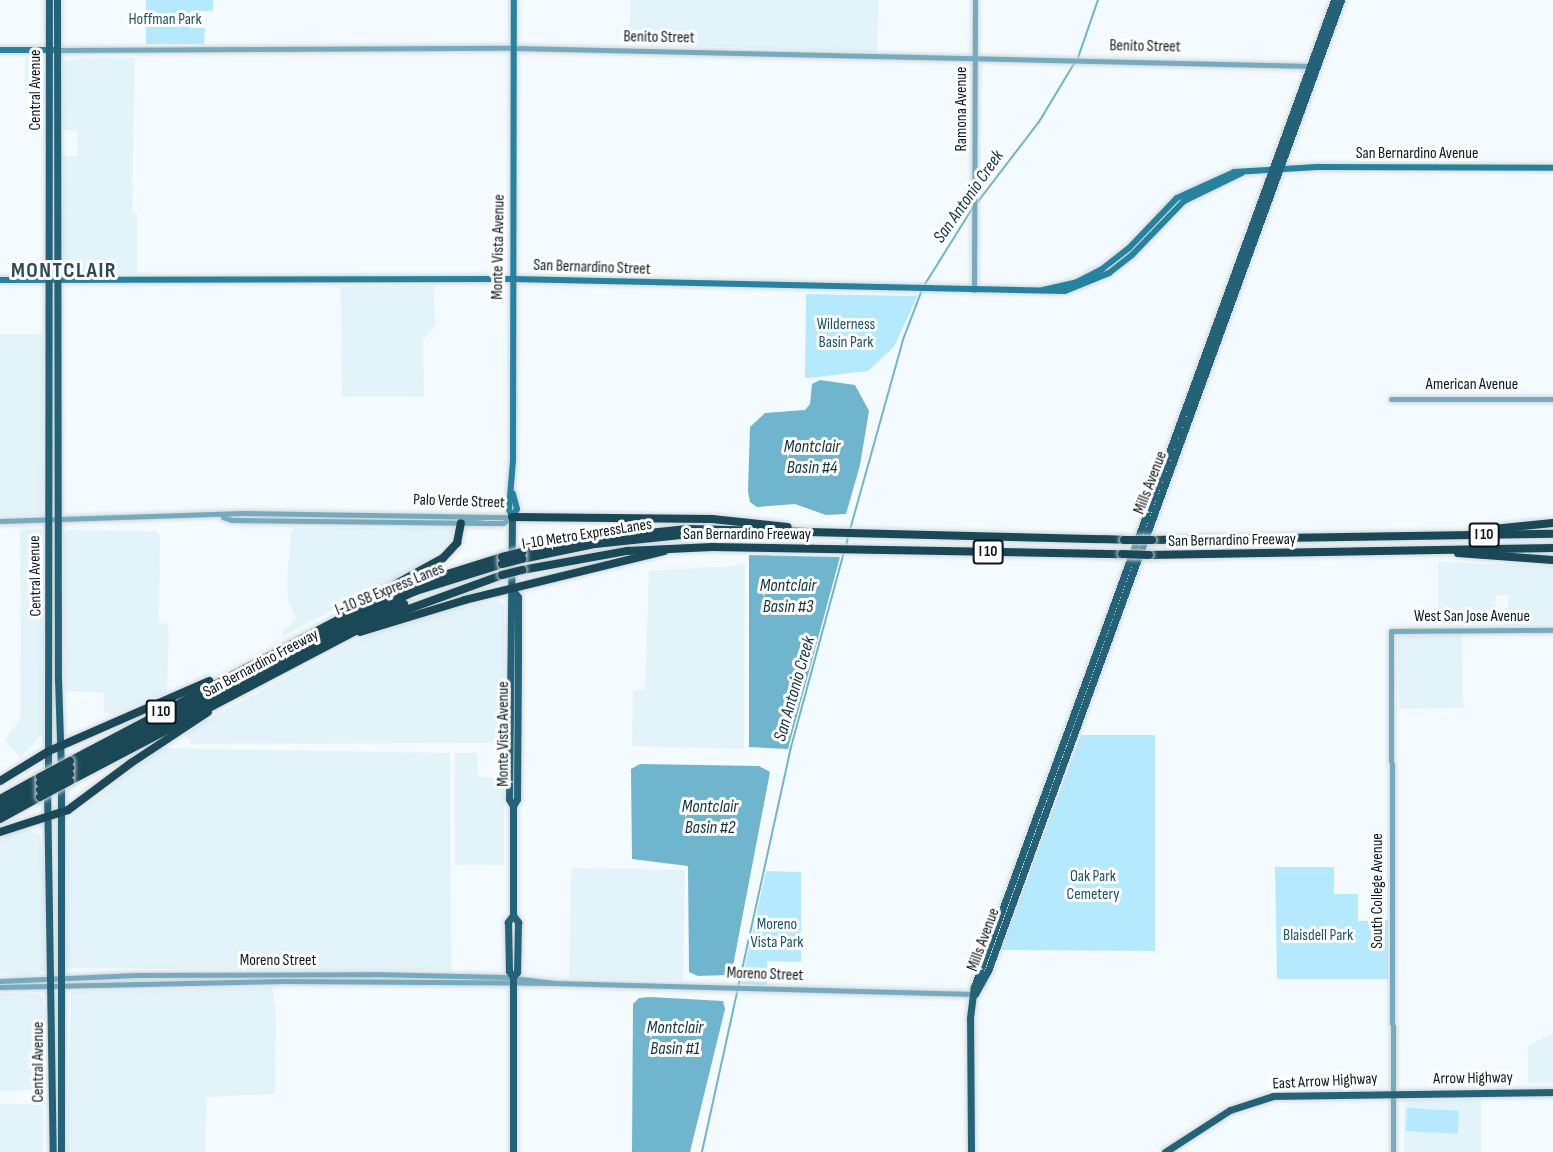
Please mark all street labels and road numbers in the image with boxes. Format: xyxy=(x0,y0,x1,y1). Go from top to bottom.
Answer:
street label: Benito Street xyxy=(623,28,695,48)
street label: Benito Street xyxy=(1109,37,1181,57)
street label: Central Avenue xyxy=(26,49,46,131)
street label: Ramona Avenue xyxy=(952,67,972,151)
street label: San Bernardino Avenue xyxy=(1356,144,1478,164)
street label: Monte Vista Avenue xyxy=(488,194,510,300)
street label: San Bernardino Street xyxy=(533,256,651,280)
street label: American Avenue xyxy=(1426,375,1518,395)
street label: Mills Avenue xyxy=(1130,449,1172,517)
street label: Palo Verde Street xyxy=(413,491,505,513)
street label: I-10 Metro ExpressLanes xyxy=(521,515,653,555)
road number: I 10 xyxy=(1468,523,1500,547)
street label: San Bernardino Freeway xyxy=(683,525,811,545)
street label: San Bernardino Freeway xyxy=(1168,530,1296,552)
street label: Central Avenue xyxy=(26,535,46,617)
road number: I 10 xyxy=(972,540,1004,564)
street label: I-10 SB Express Lanes xyxy=(333,559,447,621)
street label: West San Jose Avenue xyxy=(1414,607,1530,627)
street label: San Bernardino Freeway xyxy=(200,626,322,702)
street label: Monte Vista Avenue xyxy=(494,681,514,787)
road number: I 10 xyxy=(144,700,178,724)
street label: South College Avenue xyxy=(1368,833,1388,949)
street label: Mills Avenue xyxy=(964,906,1004,974)
street label: Moreno Street xyxy=(240,951,316,971)
street label: Moreno Street xyxy=(726,964,804,986)
street label: Central Avenue xyxy=(29,1021,49,1103)
street label: Arrow Highway xyxy=(1433,1069,1513,1089)
street label: East Arrow Highway xyxy=(1272,1070,1378,1094)

